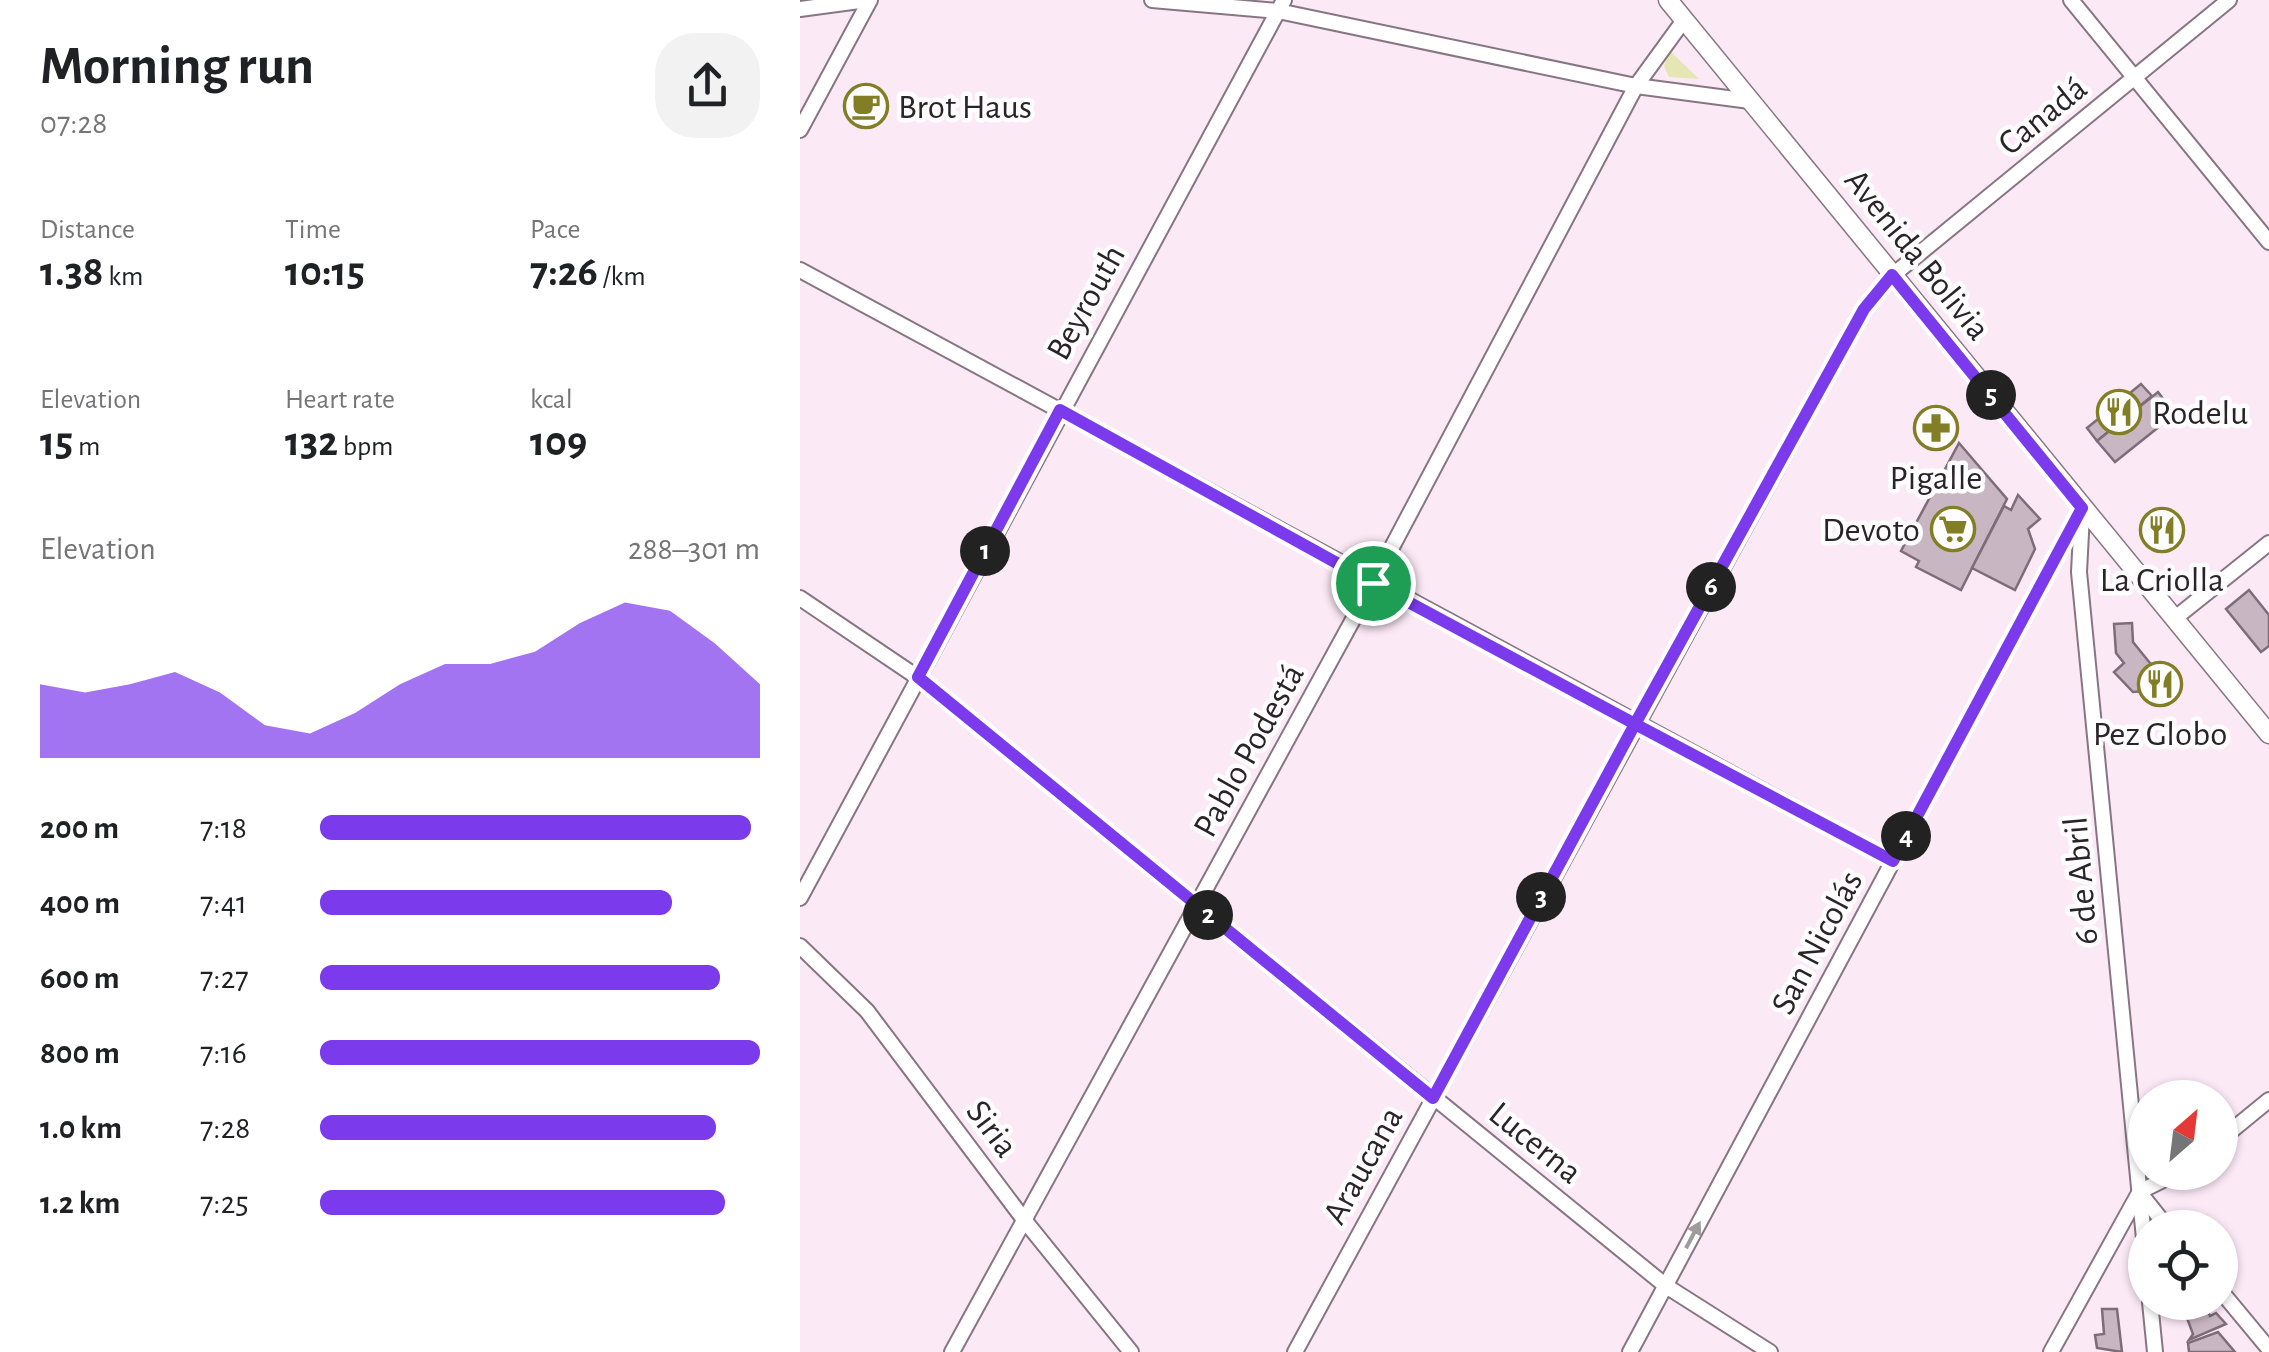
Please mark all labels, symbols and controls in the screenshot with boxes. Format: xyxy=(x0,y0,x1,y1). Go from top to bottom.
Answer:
button: share xyxy=(655,33,760,138)
text: Morning run xyxy=(40,39,314,94)
street label: Canadá xyxy=(1992,70,2094,162)
cafe icon: Brot Haus xyxy=(843,83,889,129)
place label: Brot Haus xyxy=(898,90,1032,125)
text: 07:28 xyxy=(40,107,107,139)
street label: Avenida Bolivia xyxy=(1838,163,1996,347)
text: Distance xyxy=(40,216,135,244)
text: Time xyxy=(285,216,341,244)
text: Pace xyxy=(530,216,580,244)
street label: Beyrouth xyxy=(1041,239,1132,366)
text: 1.38 xyxy=(40,251,104,293)
text: 10:15 xyxy=(285,251,365,293)
text: 7:26 xyxy=(530,251,598,293)
text: km xyxy=(104,263,143,291)
text: /km xyxy=(598,263,646,291)
pin: 5 xyxy=(1966,370,2016,420)
text: 5 xyxy=(1985,381,1997,409)
text: Elevation xyxy=(40,386,141,414)
text: Heart rate xyxy=(285,386,395,414)
text: kcal xyxy=(530,386,573,414)
restaurant icon: Rodelu xyxy=(2096,389,2142,435)
place label: Rodelu xyxy=(2152,396,2248,431)
pharmacy icon: Pigalle xyxy=(1913,405,1959,451)
text: 15 xyxy=(40,421,73,463)
text: 132 xyxy=(285,421,338,463)
text: 109 xyxy=(530,421,587,463)
text: m xyxy=(73,433,100,461)
text: bpm xyxy=(338,433,393,461)
place label: Pigalle xyxy=(1890,461,1982,496)
supermarket icon: Devoto xyxy=(1930,506,1976,552)
restaurant icon: La Criolla xyxy=(2139,507,2185,553)
place label: Devoto xyxy=(1822,513,1920,548)
pin: 1 xyxy=(960,526,1010,576)
text: Elevation xyxy=(40,533,156,565)
text: 288–301 m xyxy=(628,533,760,565)
text: 1 xyxy=(980,537,990,565)
pin xyxy=(1331,541,1416,626)
icon: arrive xyxy=(1346,556,1401,611)
pin: 6 xyxy=(1686,562,1736,612)
place label: La Criolla xyxy=(2100,563,2224,598)
text: 6 xyxy=(1704,573,1718,601)
street label: Pablo Podestá xyxy=(1188,658,1311,843)
restaurant icon: Pez Globo xyxy=(2137,661,2183,707)
place label: Pez Globo xyxy=(2093,717,2227,752)
pin: 4 xyxy=(1881,811,1931,861)
text: 200 m xyxy=(40,812,119,844)
text: 7:18 xyxy=(200,812,247,844)
street label: 6 de Abril xyxy=(2058,815,2105,946)
text: 4 xyxy=(1899,822,1913,850)
street label: San Nicolás xyxy=(1765,865,1869,1020)
pin: 3 xyxy=(1516,872,1566,922)
text: 3 xyxy=(1535,883,1547,911)
text: 400 m xyxy=(40,887,120,919)
text: 7:41 xyxy=(200,887,247,919)
pin: 2 xyxy=(1183,890,1233,940)
text: 2 xyxy=(1201,901,1215,929)
text: 600 m xyxy=(40,962,119,994)
text: 7:27 xyxy=(200,962,249,994)
text: 800 m xyxy=(40,1037,120,1069)
text: 7:16 xyxy=(200,1037,247,1069)
north arrow xyxy=(2128,1080,2238,1190)
map controls xyxy=(2128,1080,2238,1320)
street label: Siria xyxy=(959,1094,1024,1164)
street label: Lucerna xyxy=(1482,1096,1588,1191)
street label: Araucana xyxy=(1317,1101,1410,1230)
text: 1.0 km xyxy=(40,1112,122,1144)
text: 7:28 xyxy=(200,1112,250,1144)
text: 1.2 km xyxy=(40,1187,120,1219)
text: 7:25 xyxy=(200,1187,249,1219)
button: locate xyxy=(2128,1210,2238,1320)
one-way arrow xyxy=(1684,1221,1701,1250)

